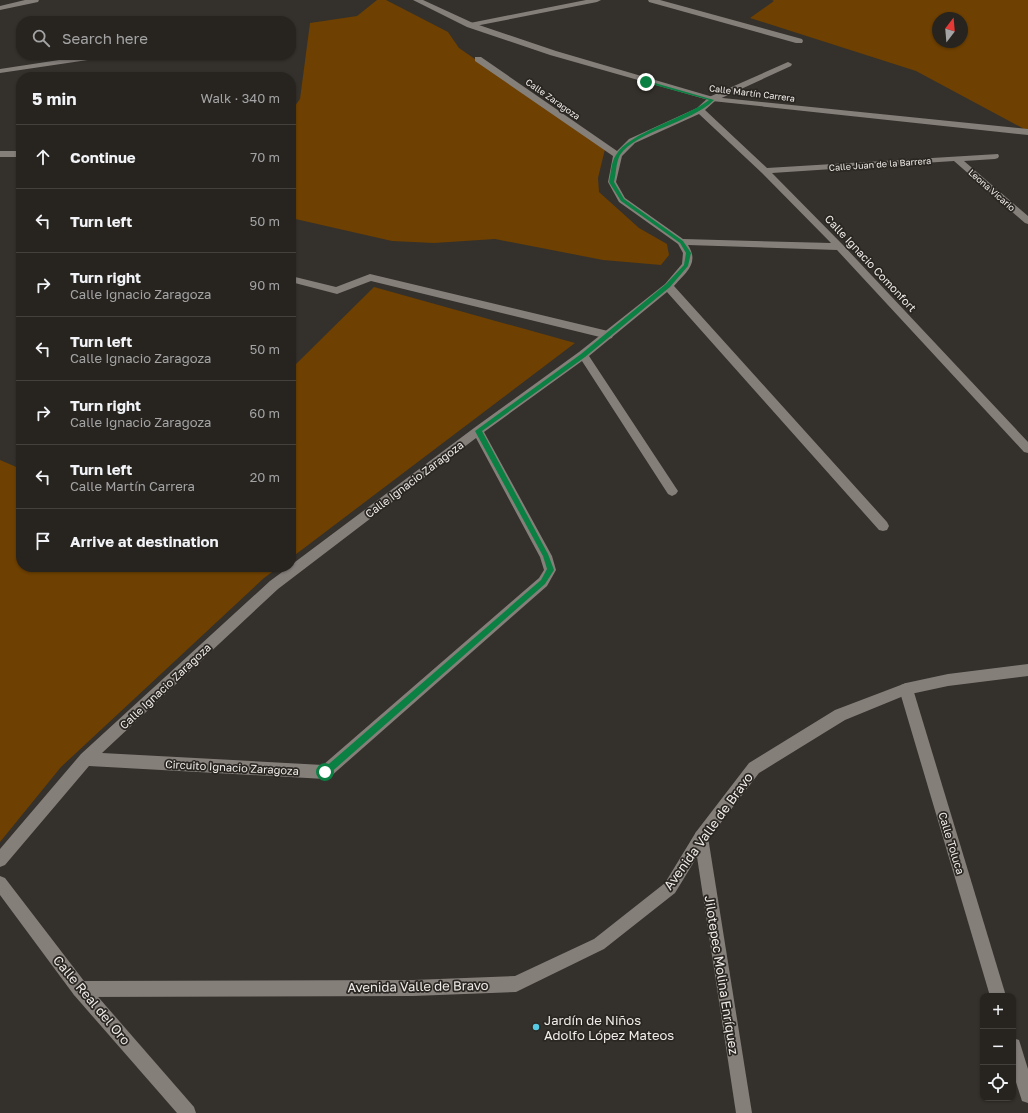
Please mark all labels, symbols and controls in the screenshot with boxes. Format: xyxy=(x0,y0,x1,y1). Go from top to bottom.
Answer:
north arrow xyxy=(932,12,968,48)
search box xyxy=(16,16,296,60)
icon: search xyxy=(30,27,52,49)
text: Search here xyxy=(62,29,148,47)
route end xyxy=(637,73,655,91)
street label: Calle Zaragoza xyxy=(524,76,582,122)
street label: Calle Martín Carrera xyxy=(708,82,796,104)
text: 5 min xyxy=(32,88,76,109)
text: Walk · 340 m xyxy=(200,90,280,106)
icon: ahead xyxy=(32,146,54,168)
text: Continue xyxy=(70,148,136,166)
text: 70 m xyxy=(250,149,280,165)
street label: Calle Juan de la Barrera xyxy=(828,155,932,173)
street label: Leona Vicario xyxy=(966,167,1018,213)
icon: left xyxy=(32,210,54,232)
text: Turn left xyxy=(70,212,132,230)
street label: Calle Ignacio Comonfort xyxy=(823,212,919,314)
text: 50 m xyxy=(250,213,280,229)
text: Turn right xyxy=(70,268,141,286)
icon: right xyxy=(32,274,54,296)
text: 90 m xyxy=(249,277,280,293)
text: Calle Ignacio Zaragoza xyxy=(70,286,211,302)
text: Turn left xyxy=(70,332,132,350)
icon: left xyxy=(32,338,54,360)
text: 50 m xyxy=(250,341,280,357)
text: Calle Ignacio Zaragoza xyxy=(70,350,211,366)
text: Turn right xyxy=(70,396,141,414)
icon: right xyxy=(32,402,54,424)
text: 60 m xyxy=(249,405,280,421)
text: Calle Ignacio Zaragoza xyxy=(70,414,211,430)
street label: Calle Ignacio Zaragoza xyxy=(362,438,466,520)
text: Turn left xyxy=(70,460,132,478)
icon: left xyxy=(32,466,54,488)
text: 20 m xyxy=(250,469,280,485)
text: Calle Martín Carrera xyxy=(70,478,195,494)
icon: arrive xyxy=(32,530,54,552)
text: Arrive at destination xyxy=(70,532,219,550)
street label: Calle Ignacio Zaragoza xyxy=(117,640,213,732)
street label: Circuito Ignacio Zaragoza xyxy=(165,757,299,777)
route start xyxy=(316,763,334,781)
street label: Avenida Valle de Bravo xyxy=(660,769,756,893)
street label: Calle Toluca xyxy=(936,810,968,876)
street label: Jilotepec Molina Enríquez xyxy=(702,894,743,1056)
street label: Calle Real del Oro xyxy=(50,952,134,1048)
street label: Avenida Valle de Bravo xyxy=(347,977,489,995)
map controls xyxy=(980,993,1016,1101)
button: + xyxy=(980,993,1016,1029)
place label: Jardín de Niños Adolfo López Mateos xyxy=(544,1012,674,1043)
marker: Jardín de Niños Adolfo López Mateos xyxy=(531,1022,541,1032)
button: − xyxy=(980,1029,1016,1065)
button: locate xyxy=(980,1065,1016,1101)

